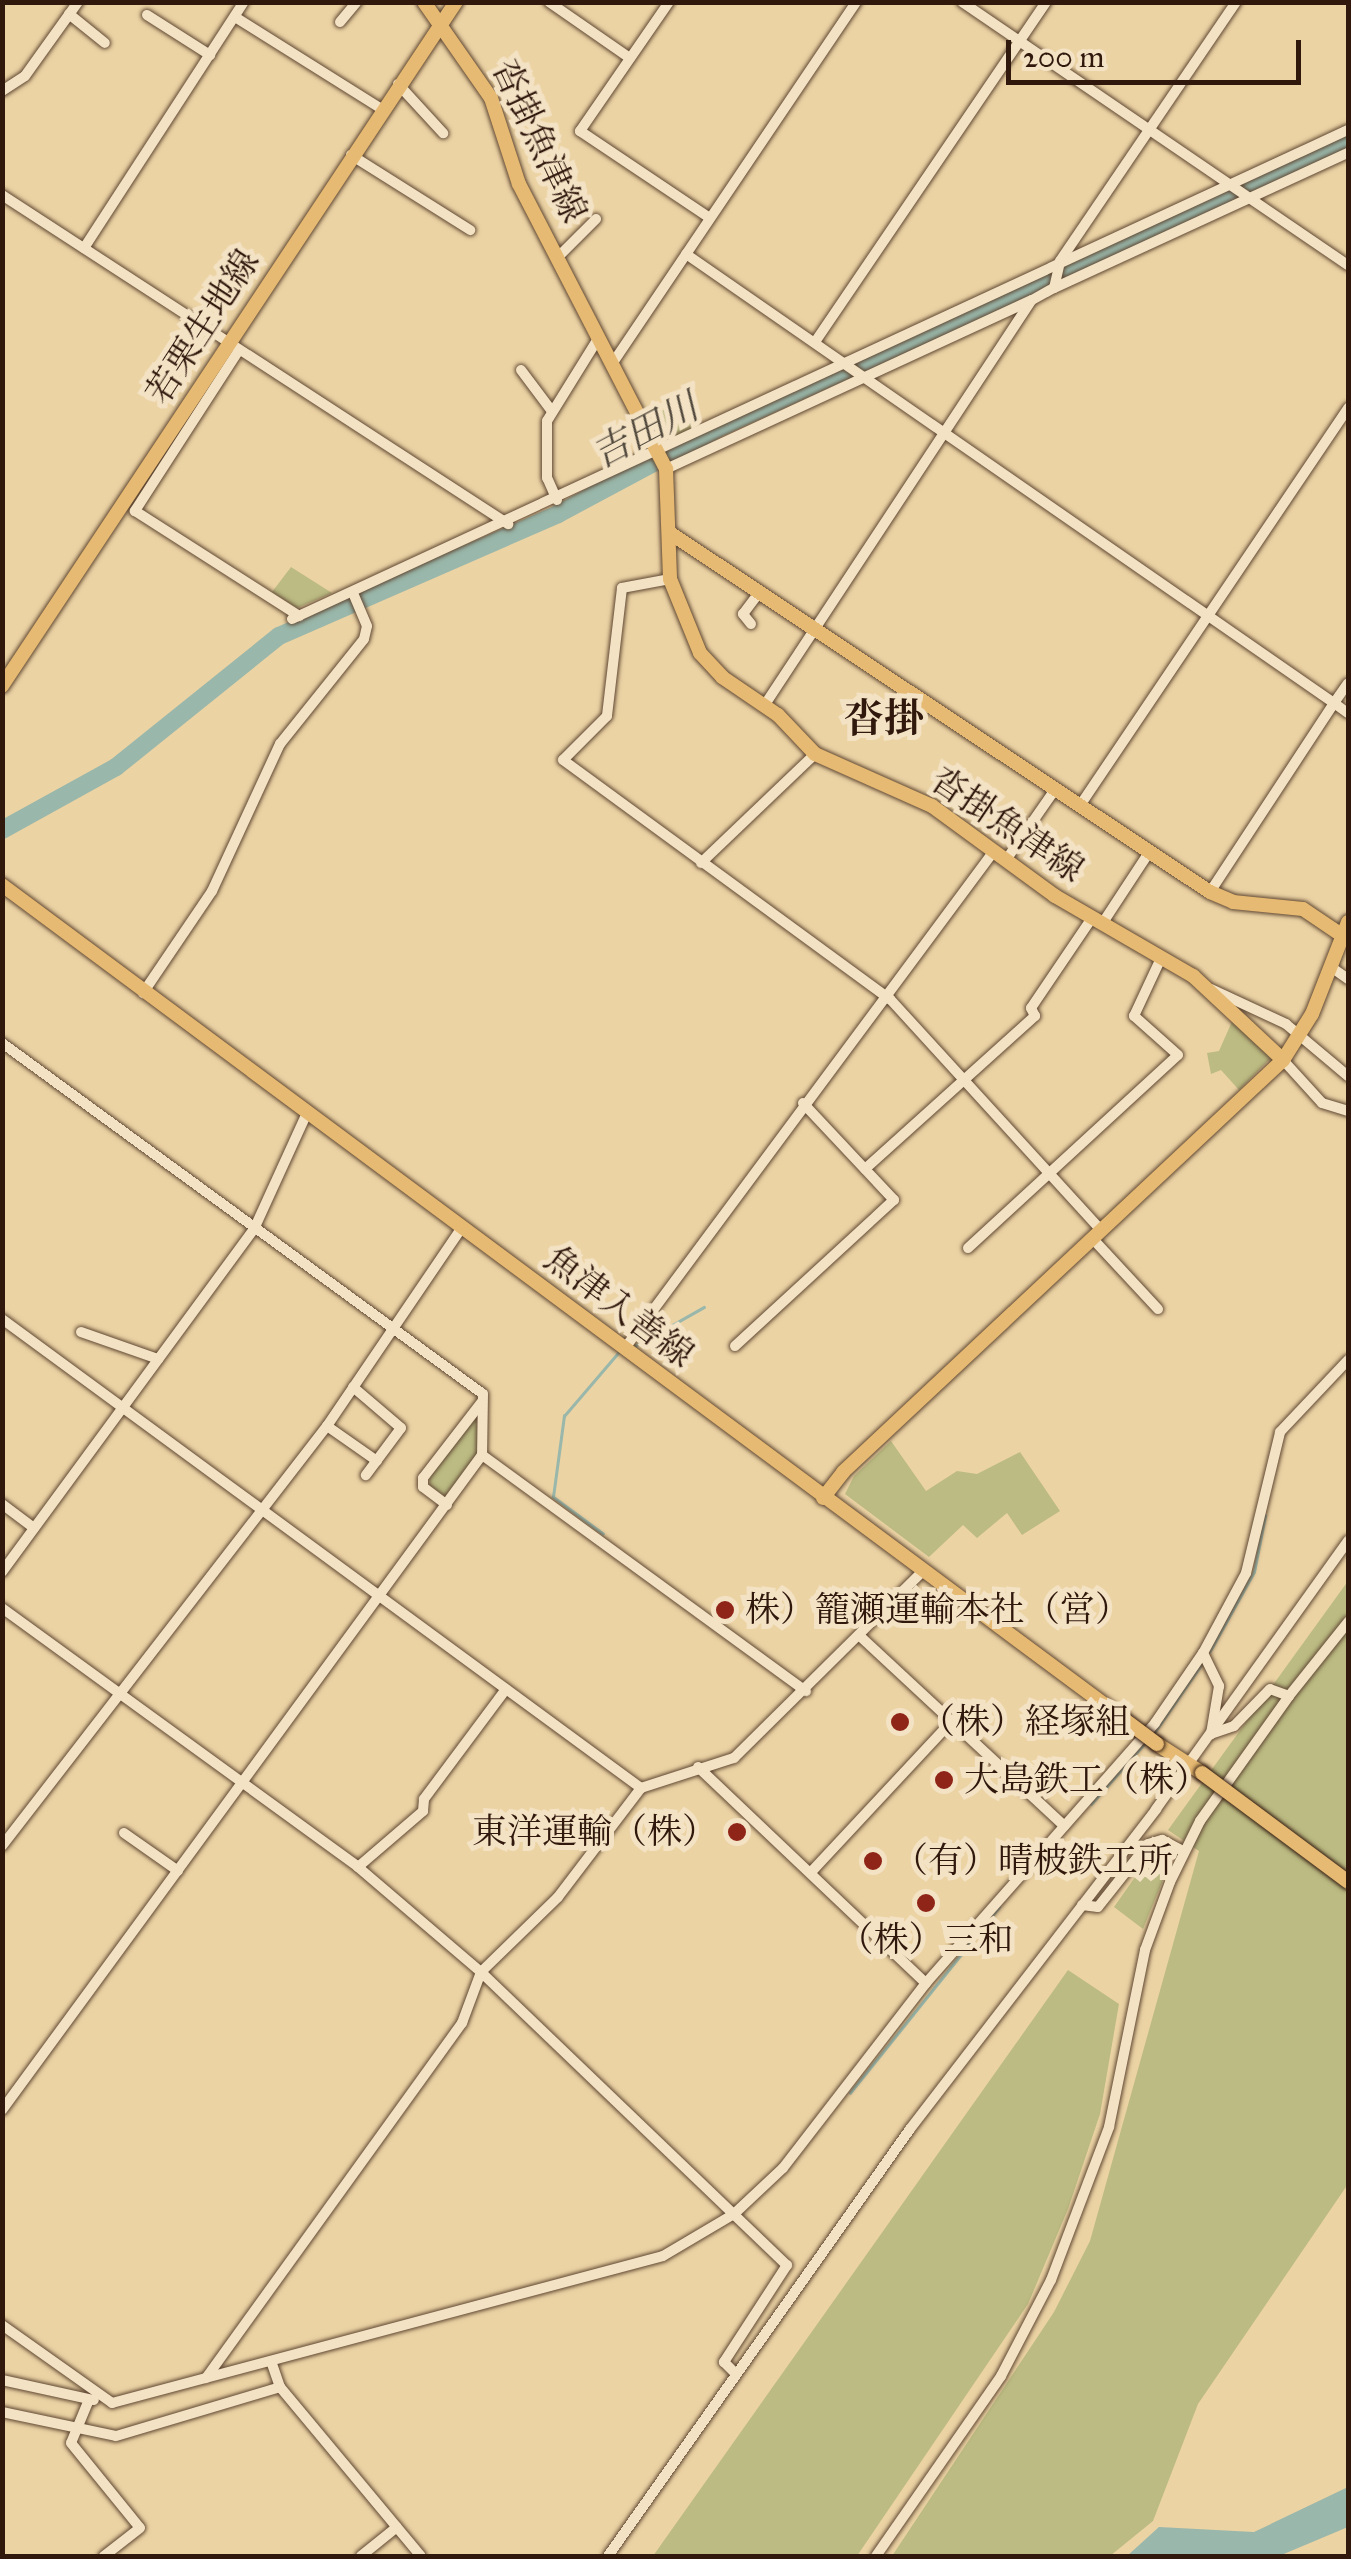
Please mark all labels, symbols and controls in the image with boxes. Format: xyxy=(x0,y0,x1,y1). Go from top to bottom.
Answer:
scale bar xyxy=(1011,20,1306,82)
text: 200 m xyxy=(1023,39,1104,75)
street label: 沓掛魚津線 xyxy=(483,53,595,229)
street label: 若栗生地線 xyxy=(138,242,268,412)
water label: 吉田川 xyxy=(584,384,706,478)
district label: 沓掛 xyxy=(844,695,924,743)
street label: 沓掛魚津線 xyxy=(923,759,1091,891)
street label: 魚津入善線 xyxy=(536,1238,702,1376)
place label: 株）籠瀬運輸本社（営） xyxy=(745,1589,1130,1631)
marker: 株）籠瀬運輸本社（営） xyxy=(714,1599,736,1621)
place label: （株）経塚組 xyxy=(920,1701,1130,1743)
marker: （株）経塚組 xyxy=(889,1711,911,1733)
place label: 大島鉄工（株） xyxy=(964,1759,1209,1801)
marker: 大島鉄工（株） xyxy=(933,1769,955,1791)
place label: 東洋運輸（株） xyxy=(472,1811,717,1853)
marker: 東洋運輸（株） xyxy=(726,1821,748,1843)
place label: （有）晴柀鉄工所 xyxy=(893,1840,1173,1882)
marker: （有）晴柀鉄工所 xyxy=(862,1850,884,1872)
marker: （株）三和 xyxy=(915,1892,937,1914)
place label: （株）三和 xyxy=(839,1919,1013,1961)

